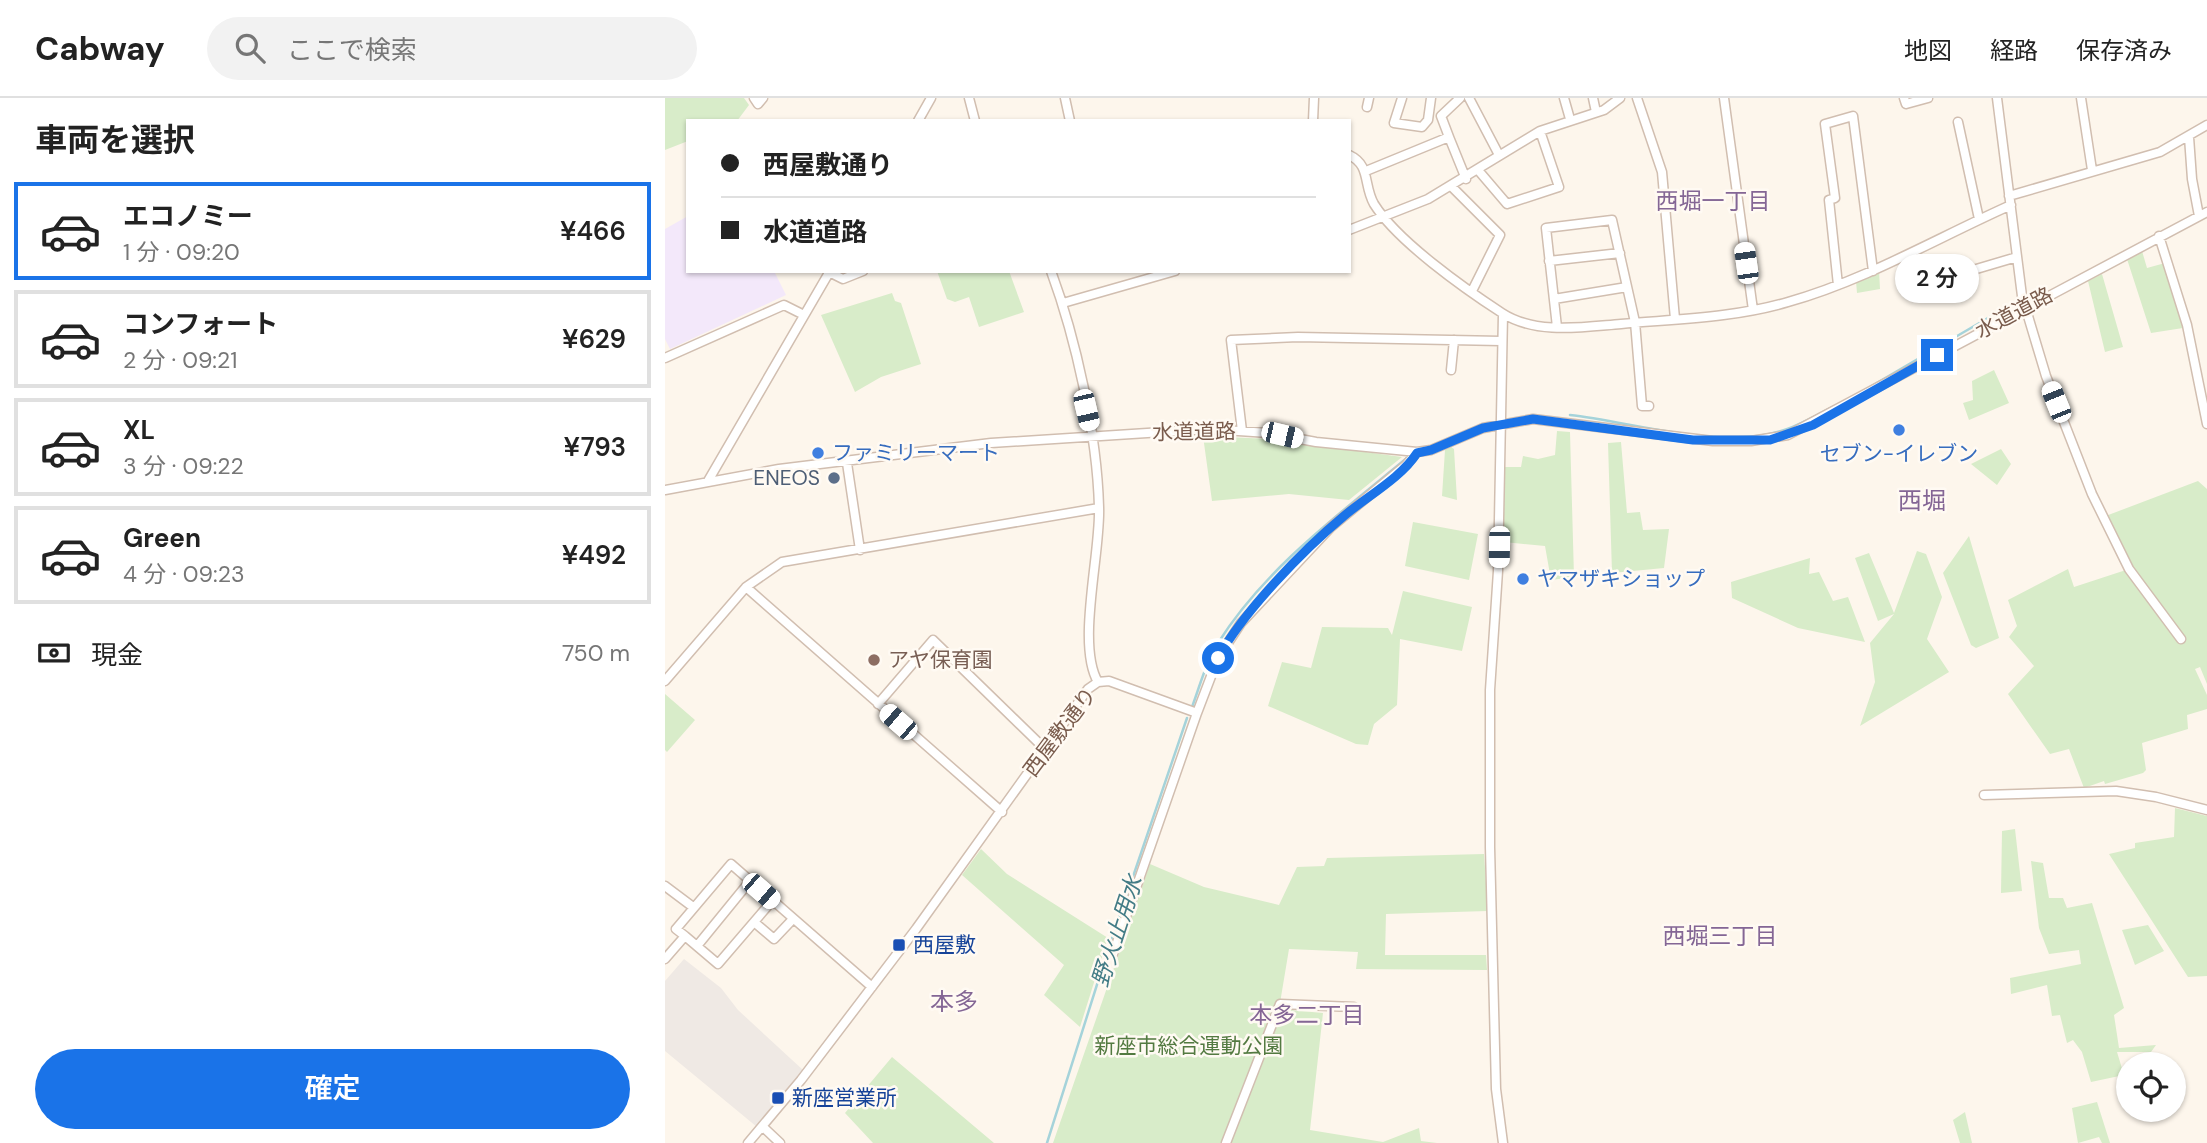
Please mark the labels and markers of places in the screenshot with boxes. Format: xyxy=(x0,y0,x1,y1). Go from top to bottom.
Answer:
marker: セブン-イレブン xyxy=(1891,422,1907,438)
place label: ファミリーマート xyxy=(832,439,1000,467)
place label: セブン-イレブン xyxy=(1820,440,1978,468)
marker: ファミリーマート xyxy=(810,445,826,461)
place label: ENEOS xyxy=(753,464,820,492)
marker: ENEOS xyxy=(826,470,842,486)
place label: ヤマザキショップ xyxy=(1537,565,1705,593)
marker: ヤマザキショップ xyxy=(1515,571,1531,587)
place label: アヤ保育園 xyxy=(888,646,993,674)
marker: アヤ保育園 xyxy=(866,652,882,668)
place label: 西屋敷 xyxy=(913,931,976,959)
marker: 西屋敷 xyxy=(891,937,907,953)
place label: 新座営業所 xyxy=(792,1084,897,1112)
marker: 新座営業所 xyxy=(770,1090,786,1106)

